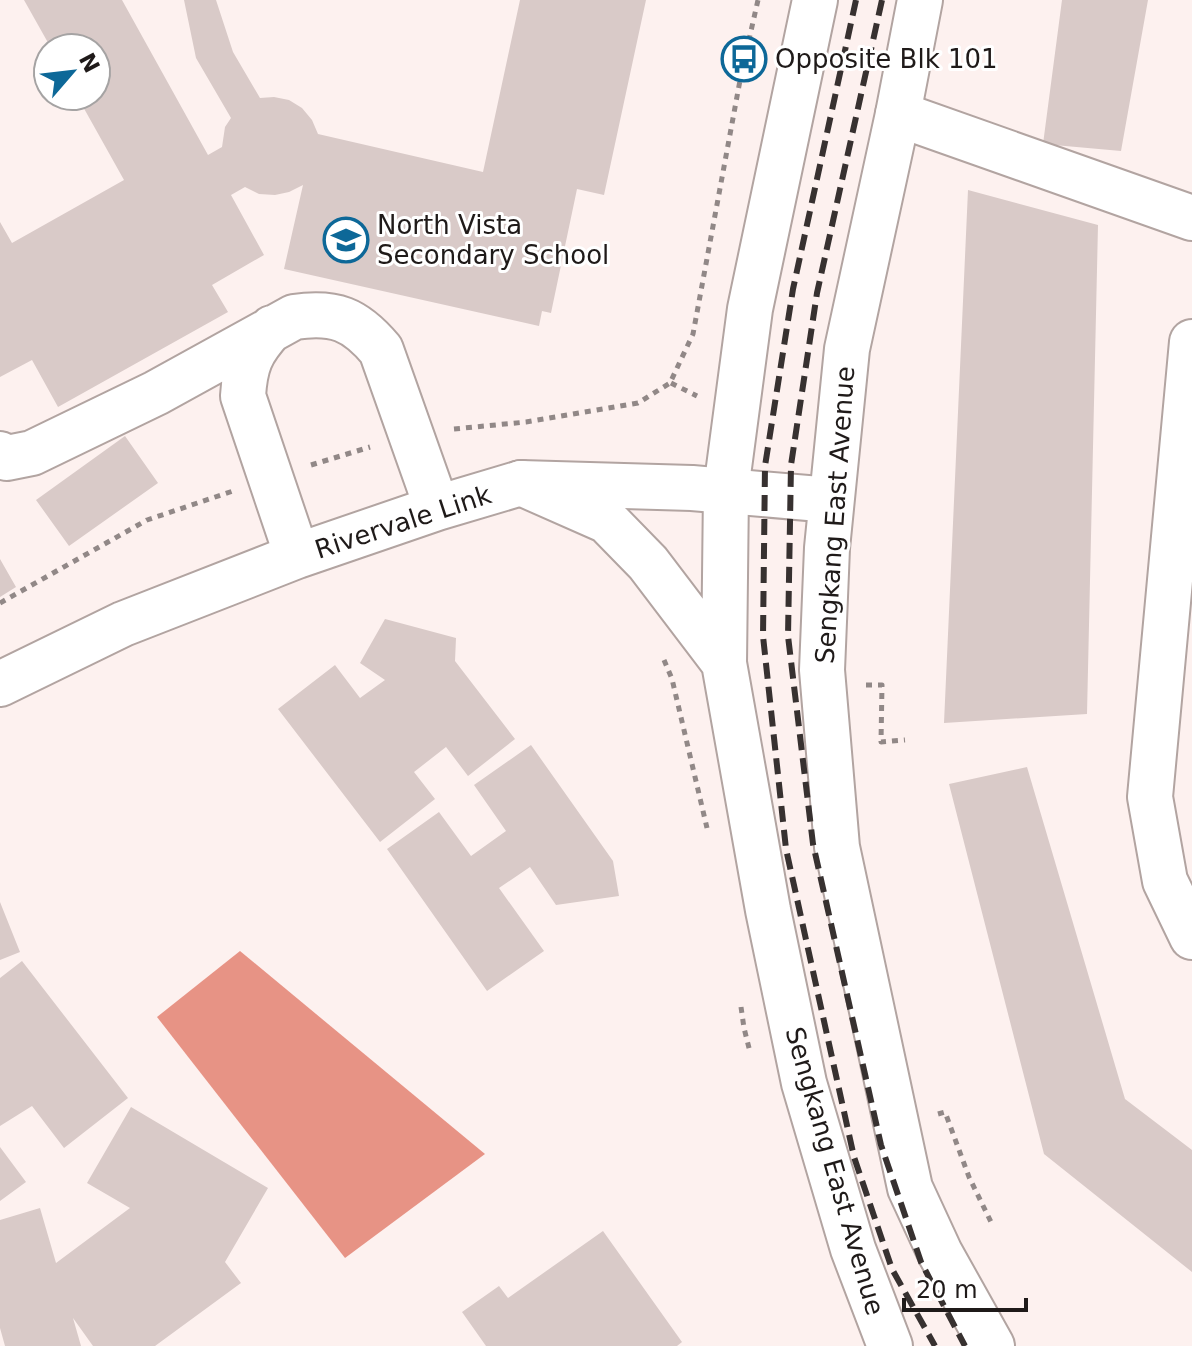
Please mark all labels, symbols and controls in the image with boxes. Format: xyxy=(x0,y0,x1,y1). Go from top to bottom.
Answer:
north arrow xyxy=(32,32,112,112)
bus stop icon: Opposite Blk 101 xyxy=(720,35,768,83)
place label: Opposite Blk 101 xyxy=(775,44,998,74)
text: N xyxy=(74,49,105,77)
place label: North Vista Secondary School xyxy=(377,210,609,270)
school or university icon: North Vista Secondary School xyxy=(322,216,370,264)
street label: Sengkang East Avenue xyxy=(810,365,860,665)
street label: Rivervale Link xyxy=(311,479,495,565)
street label: Sengkang East Avenue xyxy=(779,1024,891,1318)
scale bar xyxy=(904,1262,1026,1312)
text: 20 m xyxy=(916,1276,978,1304)

